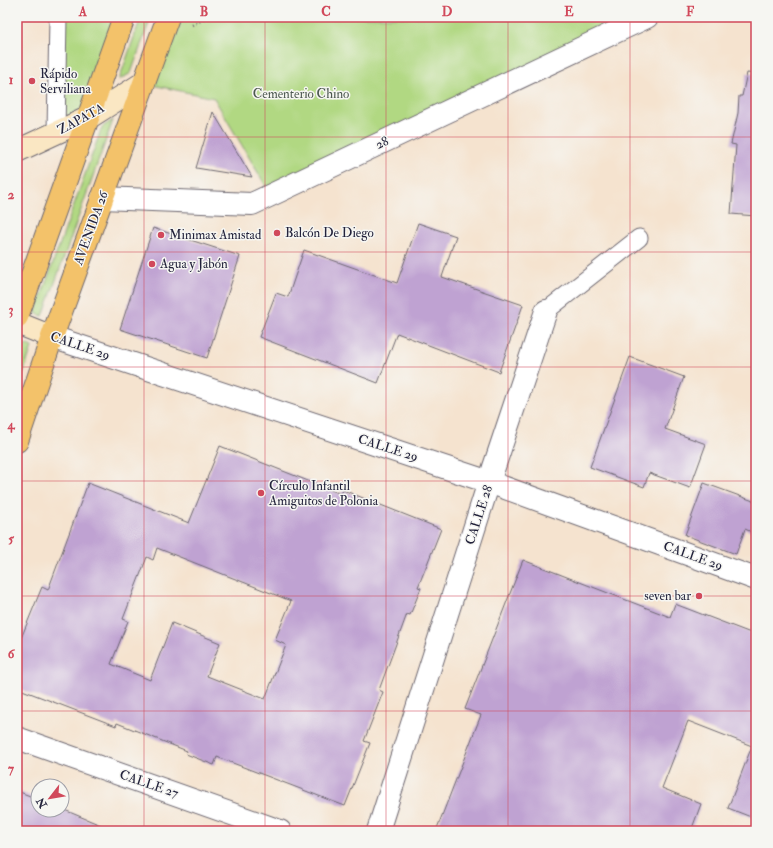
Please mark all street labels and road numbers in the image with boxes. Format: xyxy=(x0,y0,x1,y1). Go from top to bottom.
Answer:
street label: ZAPATA xyxy=(55,100,108,138)
street label: 28 xyxy=(373,133,391,153)
street label: AVENIDA 26 xyxy=(70,188,112,268)
street label: CALLE 29 xyxy=(48,328,112,364)
street label: CALLE 29 xyxy=(356,431,420,465)
street label: CALLE 28 xyxy=(462,483,496,547)
street label: CALLE 29 xyxy=(661,538,725,574)
street label: CALLE 27 xyxy=(117,766,181,802)

